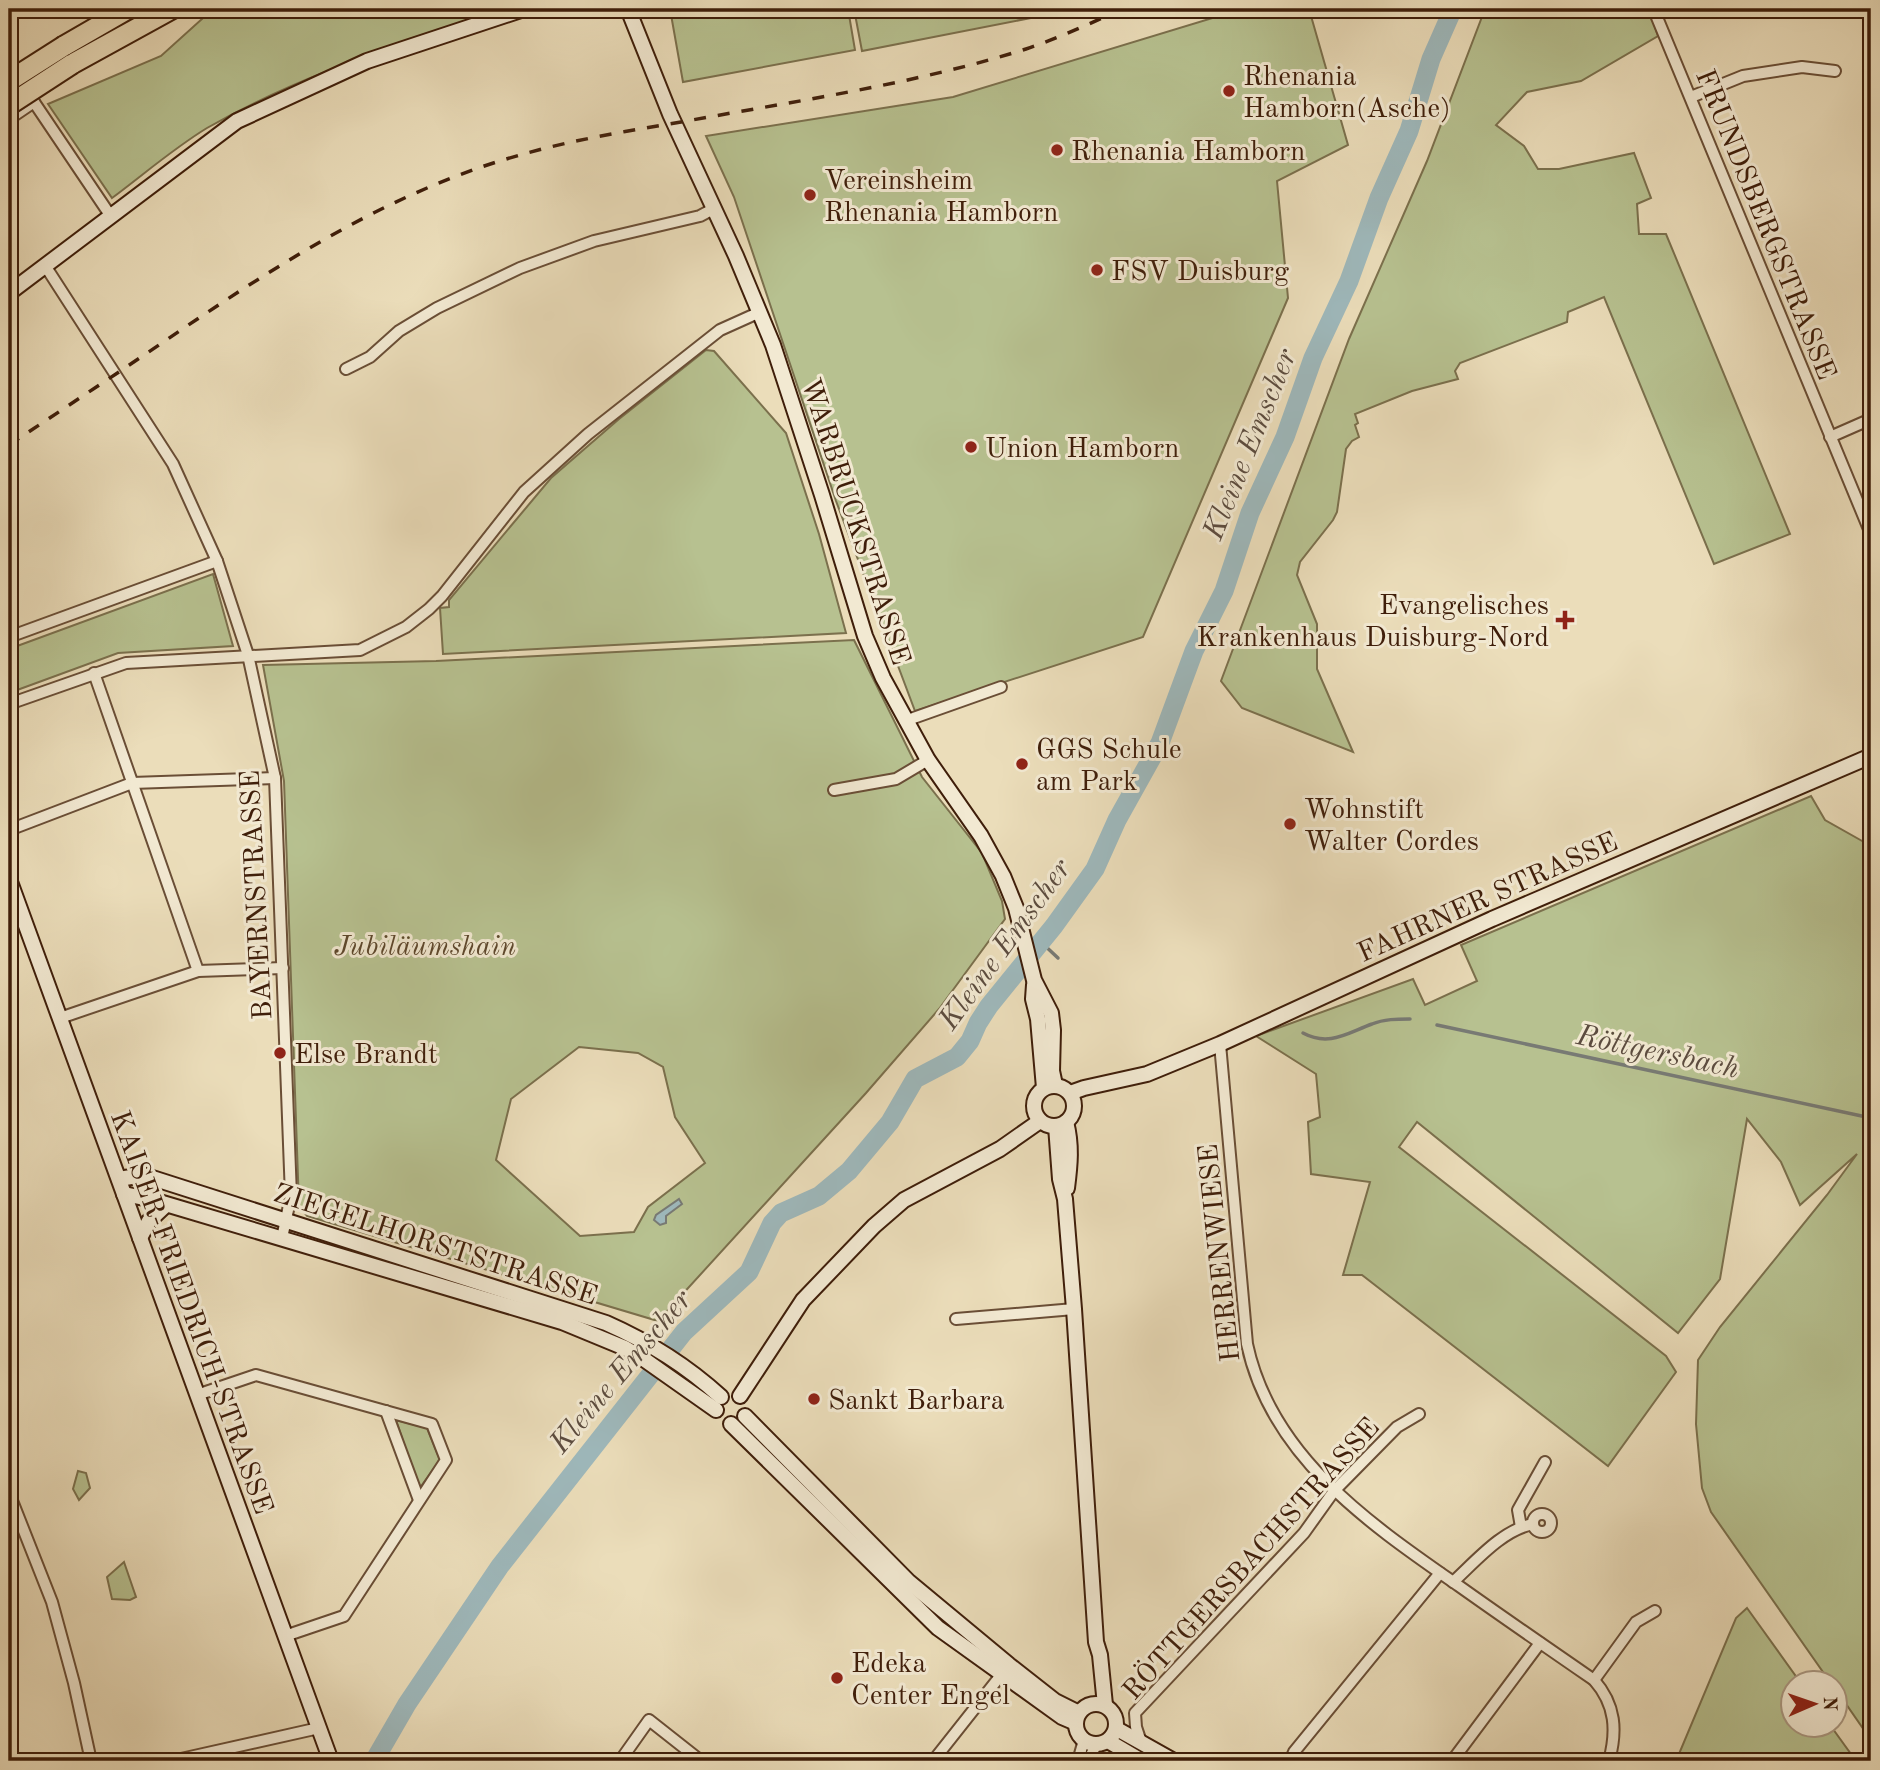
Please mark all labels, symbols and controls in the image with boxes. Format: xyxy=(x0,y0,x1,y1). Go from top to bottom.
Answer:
place label: Rhenania Hamborn(Asche) xyxy=(1243,64,1451,124)
street label: FRUNDSBERGSTRASSE xyxy=(1689,66,1839,384)
marker: Rhenania Hamborn(Asche) xyxy=(1221,83,1237,99)
place label: Rhenania Hamborn xyxy=(1071,139,1305,167)
marker: Rhenania Hamborn xyxy=(1049,142,1065,158)
place label: Vereinsheim Rhenania Hamborn xyxy=(824,168,1058,228)
marker: Vereinsheim Rhenania Hamborn xyxy=(802,187,818,203)
place label: FSV Duisburg xyxy=(1111,259,1289,287)
marker: FSV Duisburg xyxy=(1089,262,1105,278)
water label: Kleine Emscher xyxy=(1199,344,1303,545)
street label: WARBRUCKSTRASSE xyxy=(795,375,914,669)
place label: Union Hamborn xyxy=(985,436,1179,464)
marker: Union Hamborn xyxy=(963,439,979,455)
place label: Evangelisches Krankenhaus Duisburg-Nord xyxy=(1197,593,1549,653)
marker: Evangelisches Krankenhaus Duisburg-Nord xyxy=(1555,610,1575,630)
place label: GGS Schule am Park xyxy=(1036,737,1182,797)
marker: GGS Schule am Park xyxy=(1014,756,1030,772)
street label: BAYERNSTRASSE xyxy=(237,769,279,1021)
place label: Wohnstift Walter Cordes xyxy=(1304,797,1479,857)
marker: Wohnstift Walter Cordes xyxy=(1282,816,1298,832)
street label: FAHRNER STRASSE xyxy=(1354,829,1623,969)
water label: Kleine Emscher xyxy=(933,854,1078,1037)
park label: Jubiläumshain xyxy=(334,934,516,962)
water label: Röttgersbach xyxy=(1573,1021,1742,1085)
place label: Else Brandt xyxy=(294,1042,438,1070)
marker: Else Brandt xyxy=(272,1045,288,1061)
street label: KAISER-FRIEDRICH-STRASSE xyxy=(104,1108,276,1518)
street label: HERRENWIESE xyxy=(1196,1142,1246,1363)
street label: ZIEGELHORSTSTRASSE xyxy=(270,1180,600,1312)
water label: Kleine Emscher xyxy=(544,1284,699,1460)
place label: Sankt Barbara xyxy=(828,1388,1005,1416)
marker: Sankt Barbara xyxy=(806,1391,822,1407)
street label: RÖTTGERSBACHSTRASSE xyxy=(1116,1411,1386,1706)
place label: Edeka Center Engel xyxy=(851,1651,1010,1711)
north arrow xyxy=(1778,1668,1848,1738)
marker: Edeka Center Engel xyxy=(829,1670,845,1686)
text: N xyxy=(1819,1696,1838,1712)

